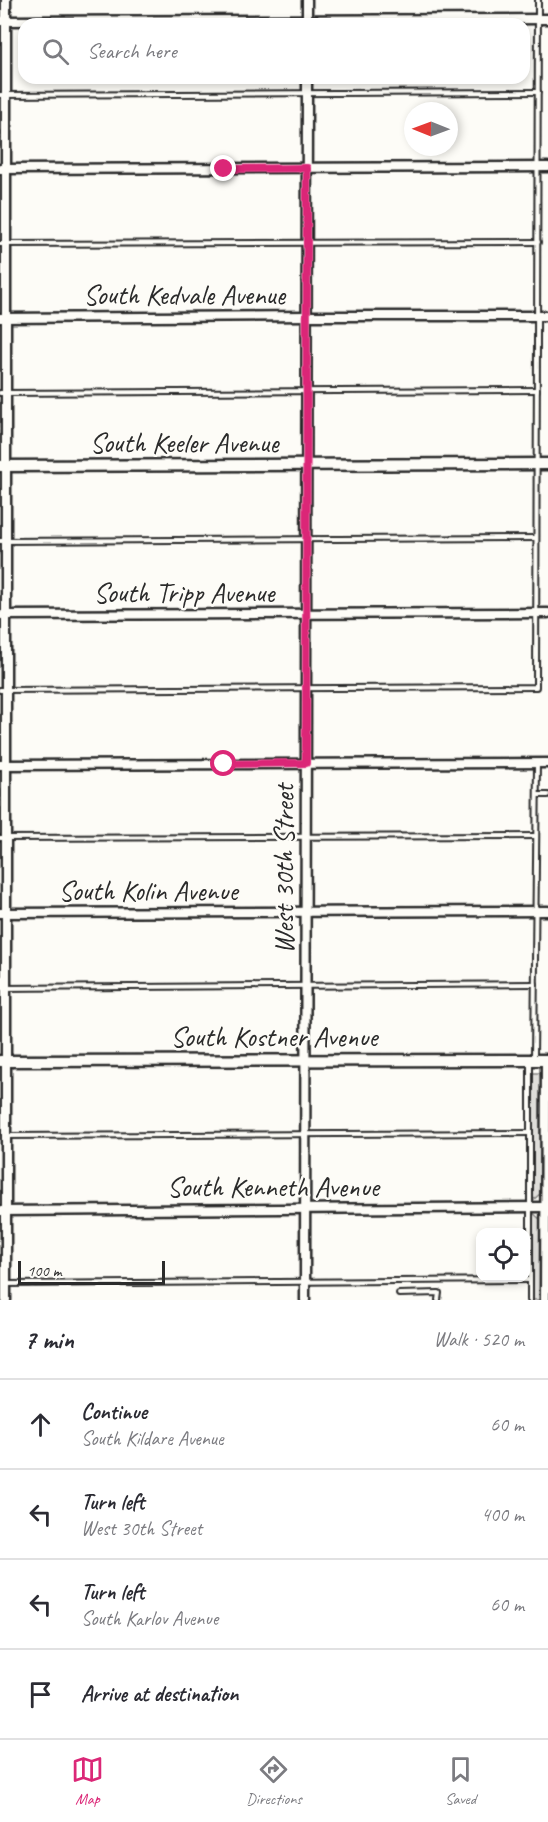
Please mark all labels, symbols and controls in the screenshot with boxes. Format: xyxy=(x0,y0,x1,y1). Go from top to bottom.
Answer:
search box xyxy=(18,18,530,84)
icon: search xyxy=(39,35,72,68)
text: Search here xyxy=(87,37,177,65)
north arrow xyxy=(404,102,458,156)
route end xyxy=(210,155,236,181)
street label: South Kedvale Avenue xyxy=(83,277,287,312)
street label: South Keeler Avenue xyxy=(90,425,280,460)
street label: South Tripp Avenue xyxy=(94,575,276,610)
route start xyxy=(210,750,236,776)
street label: West 30th Street xyxy=(266,782,301,954)
street label: South Kolin Avenue xyxy=(58,873,239,908)
street label: South Kostner Avenue xyxy=(171,1019,379,1054)
street label: South Kenneth Avenue xyxy=(167,1169,381,1204)
map controls xyxy=(476,1228,530,1282)
button: locate xyxy=(476,1228,530,1282)
scale bar xyxy=(18,1258,165,1286)
text: 100 m xyxy=(27,1261,61,1281)
text: 7 min xyxy=(24,1323,74,1356)
text: Walk · 520 m xyxy=(434,1327,524,1352)
text: Continue xyxy=(81,1398,147,1426)
icon: ahead xyxy=(24,1408,57,1441)
text: 60 m xyxy=(490,1412,524,1437)
text: South Kildare Avenue xyxy=(81,1426,224,1451)
text: Turn left xyxy=(81,1488,145,1516)
icon: left xyxy=(24,1498,57,1531)
text: 400 m xyxy=(481,1502,524,1527)
text: West 30th Street xyxy=(81,1516,202,1541)
text: Turn left xyxy=(81,1578,145,1606)
icon: left xyxy=(24,1588,57,1621)
text: 60 m xyxy=(490,1592,524,1617)
text: South Karlov Avenue xyxy=(81,1606,218,1631)
icon: arrive xyxy=(24,1678,57,1711)
text: Arrive at destination xyxy=(81,1680,238,1708)
tab: Map xyxy=(71,1753,104,1809)
tab: Directions xyxy=(246,1753,302,1809)
tab: Saved xyxy=(444,1753,477,1809)

